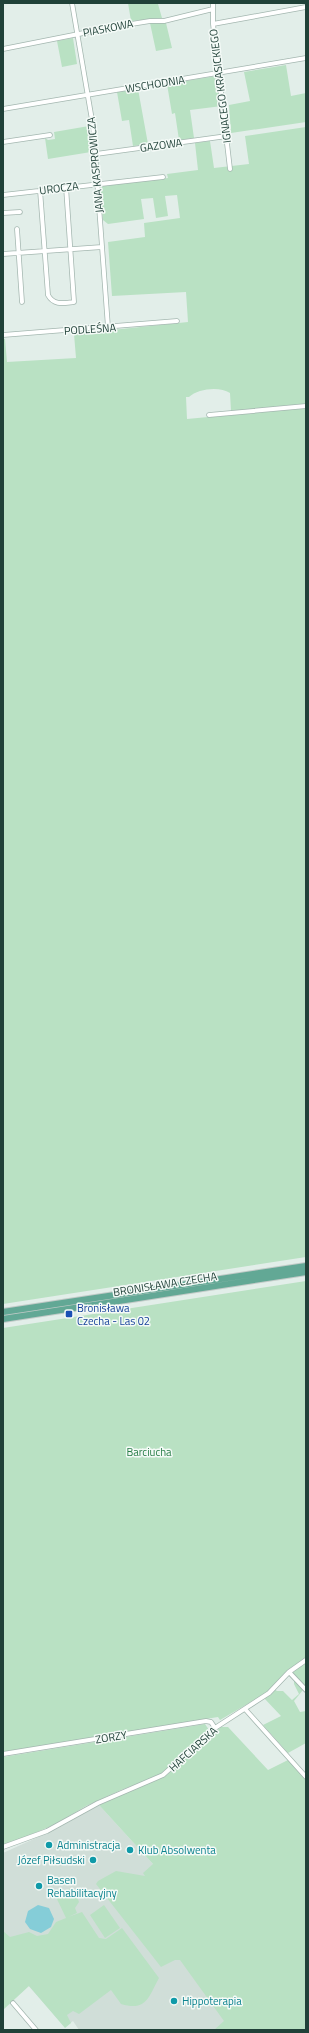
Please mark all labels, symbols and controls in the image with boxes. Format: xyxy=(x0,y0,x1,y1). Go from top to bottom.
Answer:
street label: PIASKOWA xyxy=(81,15,135,41)
street label: IGNACEGO KRASICKIEGO xyxy=(205,28,235,144)
street label: WSCHODNIA xyxy=(124,71,186,97)
street label: JANA KASPROWICZA xyxy=(83,116,107,214)
street label: GAZOWA xyxy=(139,134,184,156)
street label: UROCZA xyxy=(38,178,80,198)
street label: PODLEŚNA xyxy=(63,319,117,339)
street label: BRONISŁAWA CZECHA xyxy=(112,1268,218,1300)
place label: Bronisława Czecha - Las 02 xyxy=(77,1300,150,1329)
marker: Bronisława Czecha - Las 02 xyxy=(64,1309,74,1319)
park label: Barciucha xyxy=(126,1444,172,1460)
street label: HAFCIARSKA xyxy=(165,1723,221,1775)
street label: ZORZY xyxy=(94,1727,128,1747)
place label: Administracja xyxy=(57,1837,121,1853)
marker: Administracja xyxy=(44,1840,54,1850)
place label: Klub Absolwenta xyxy=(138,1842,216,1858)
marker: Klub Absolwenta xyxy=(125,1845,135,1855)
place label: Józef Piłsudski xyxy=(18,1852,85,1868)
marker: Józef Piłsudski xyxy=(88,1855,98,1865)
place label: Basen Rehabilitacyjny xyxy=(47,1872,118,1901)
marker: Basen Rehabilitacyjny xyxy=(34,1881,44,1891)
place label: Hippoterapia xyxy=(182,1993,242,2009)
marker: Hippoterapia xyxy=(169,1996,179,2006)

